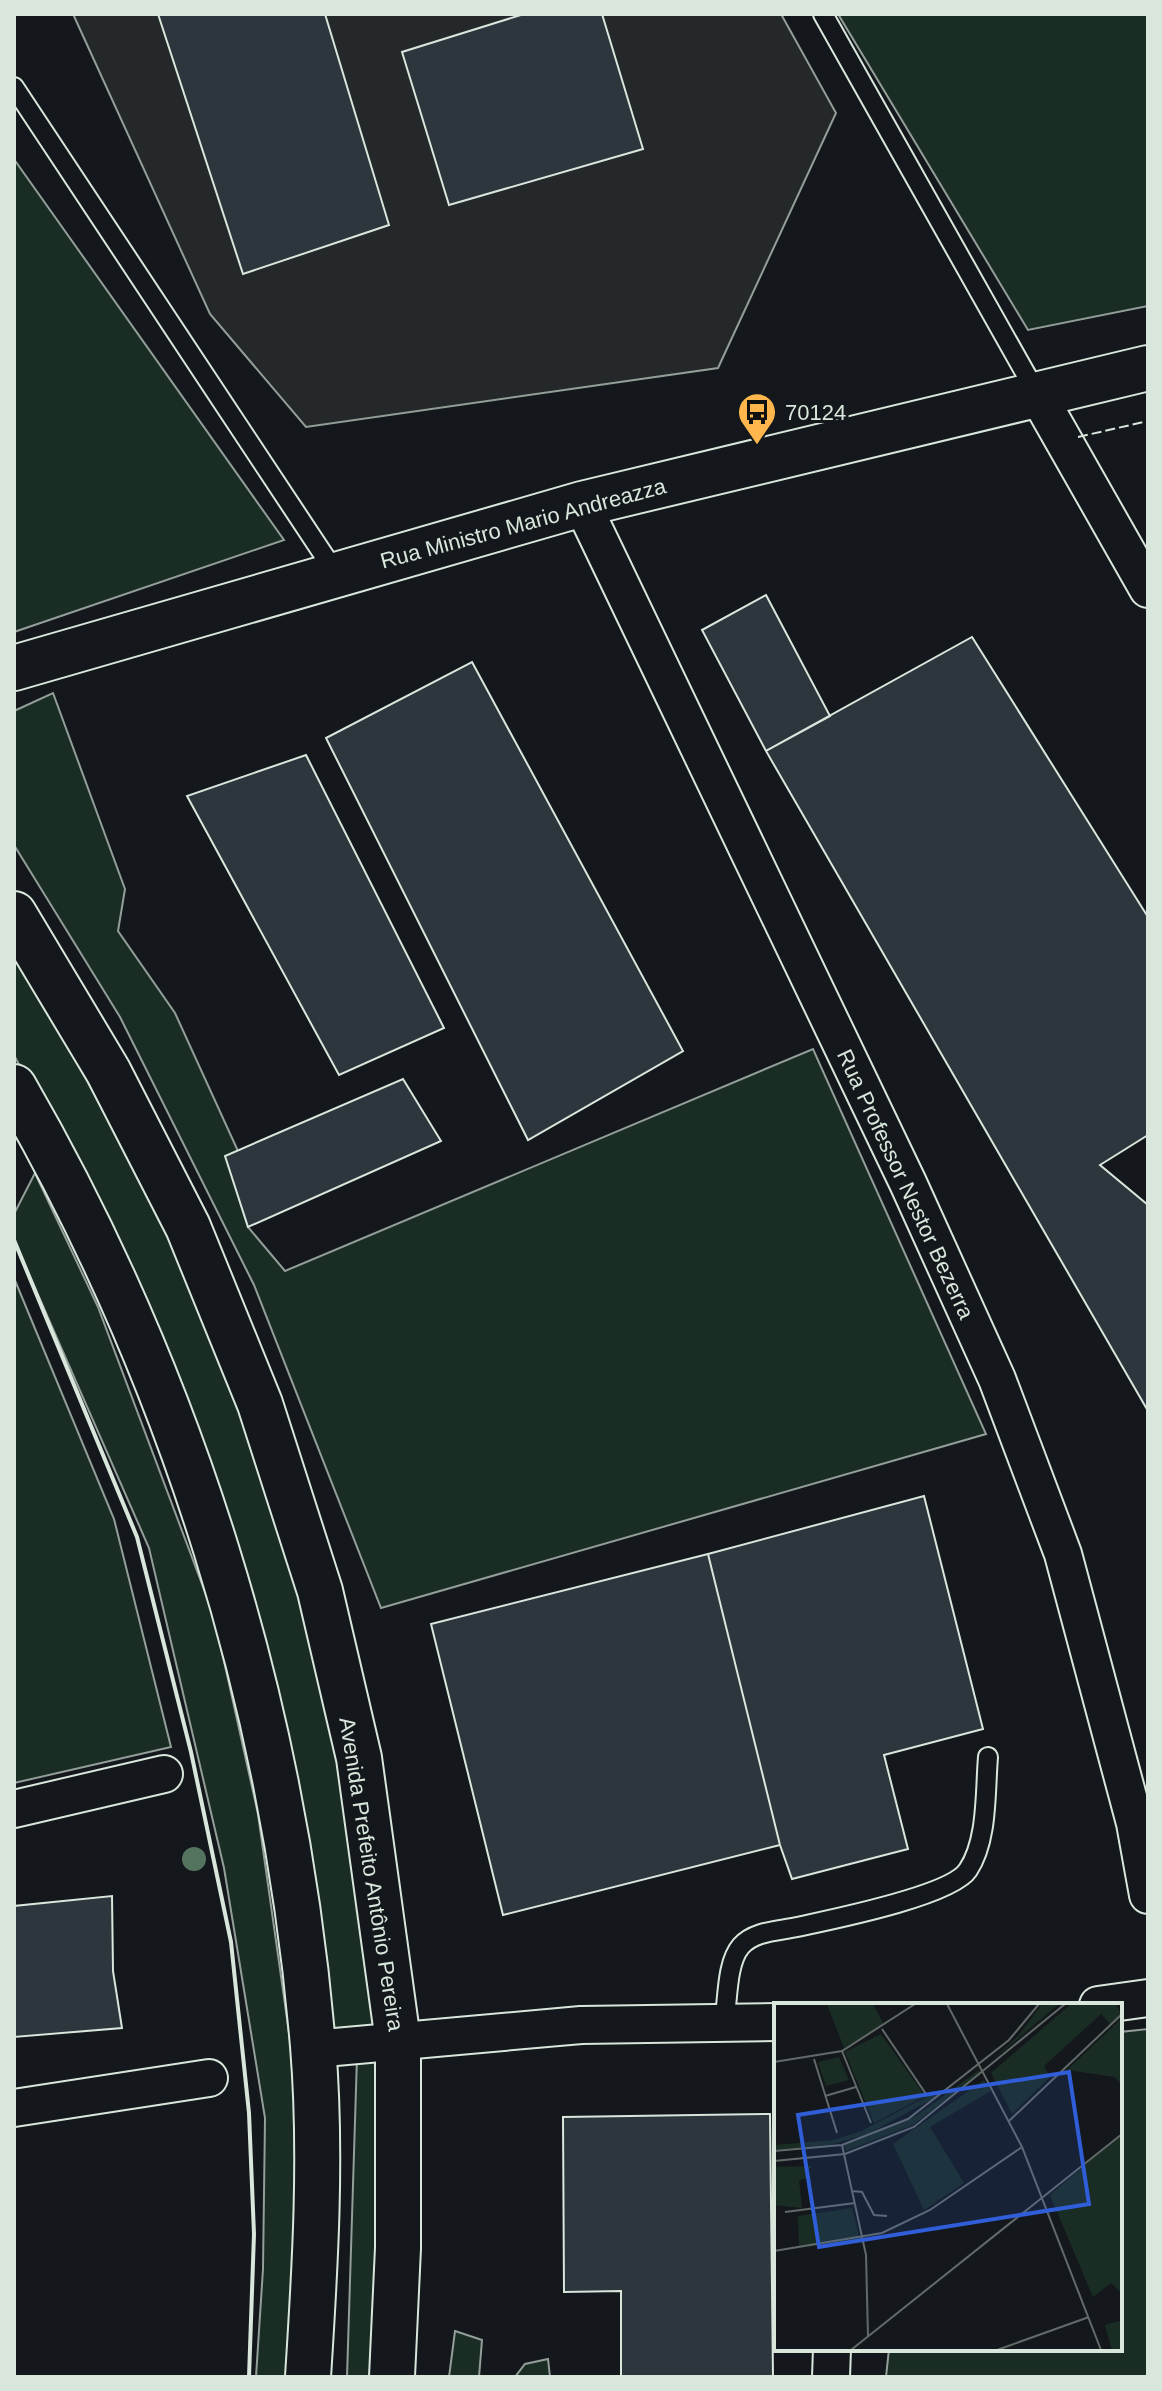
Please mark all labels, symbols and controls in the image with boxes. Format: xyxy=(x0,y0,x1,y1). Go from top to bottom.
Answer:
bus stop icon: 70124 xyxy=(736,391,778,446)
place label: 70124 xyxy=(785,400,846,425)
street label: Rua Ministro Mario Andreazza xyxy=(378,473,669,574)
street label: Rua Professor Nestor Bezerra xyxy=(832,1045,979,1324)
street label: Avenida Prefeito Antônio Pereira xyxy=(334,1715,409,2034)
inset map xyxy=(774,2003,1122,2351)

